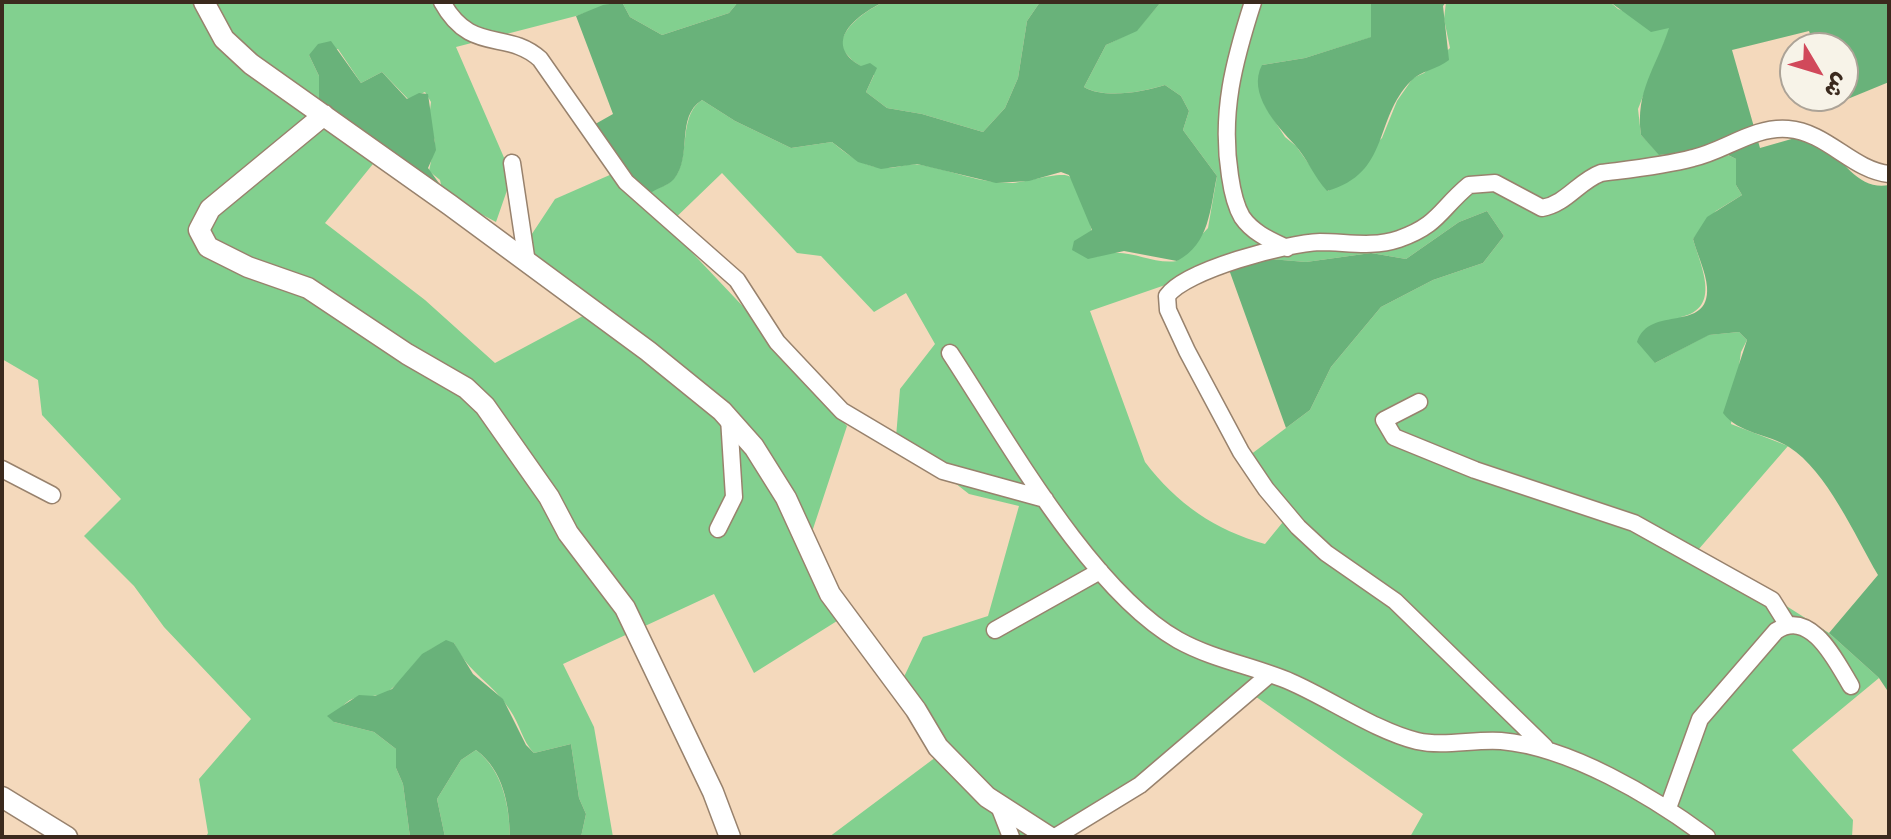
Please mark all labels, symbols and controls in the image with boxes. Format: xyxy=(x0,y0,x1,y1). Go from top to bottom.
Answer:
north arrow xyxy=(1779,32,1859,112)
text: ش xyxy=(1819,68,1855,104)

